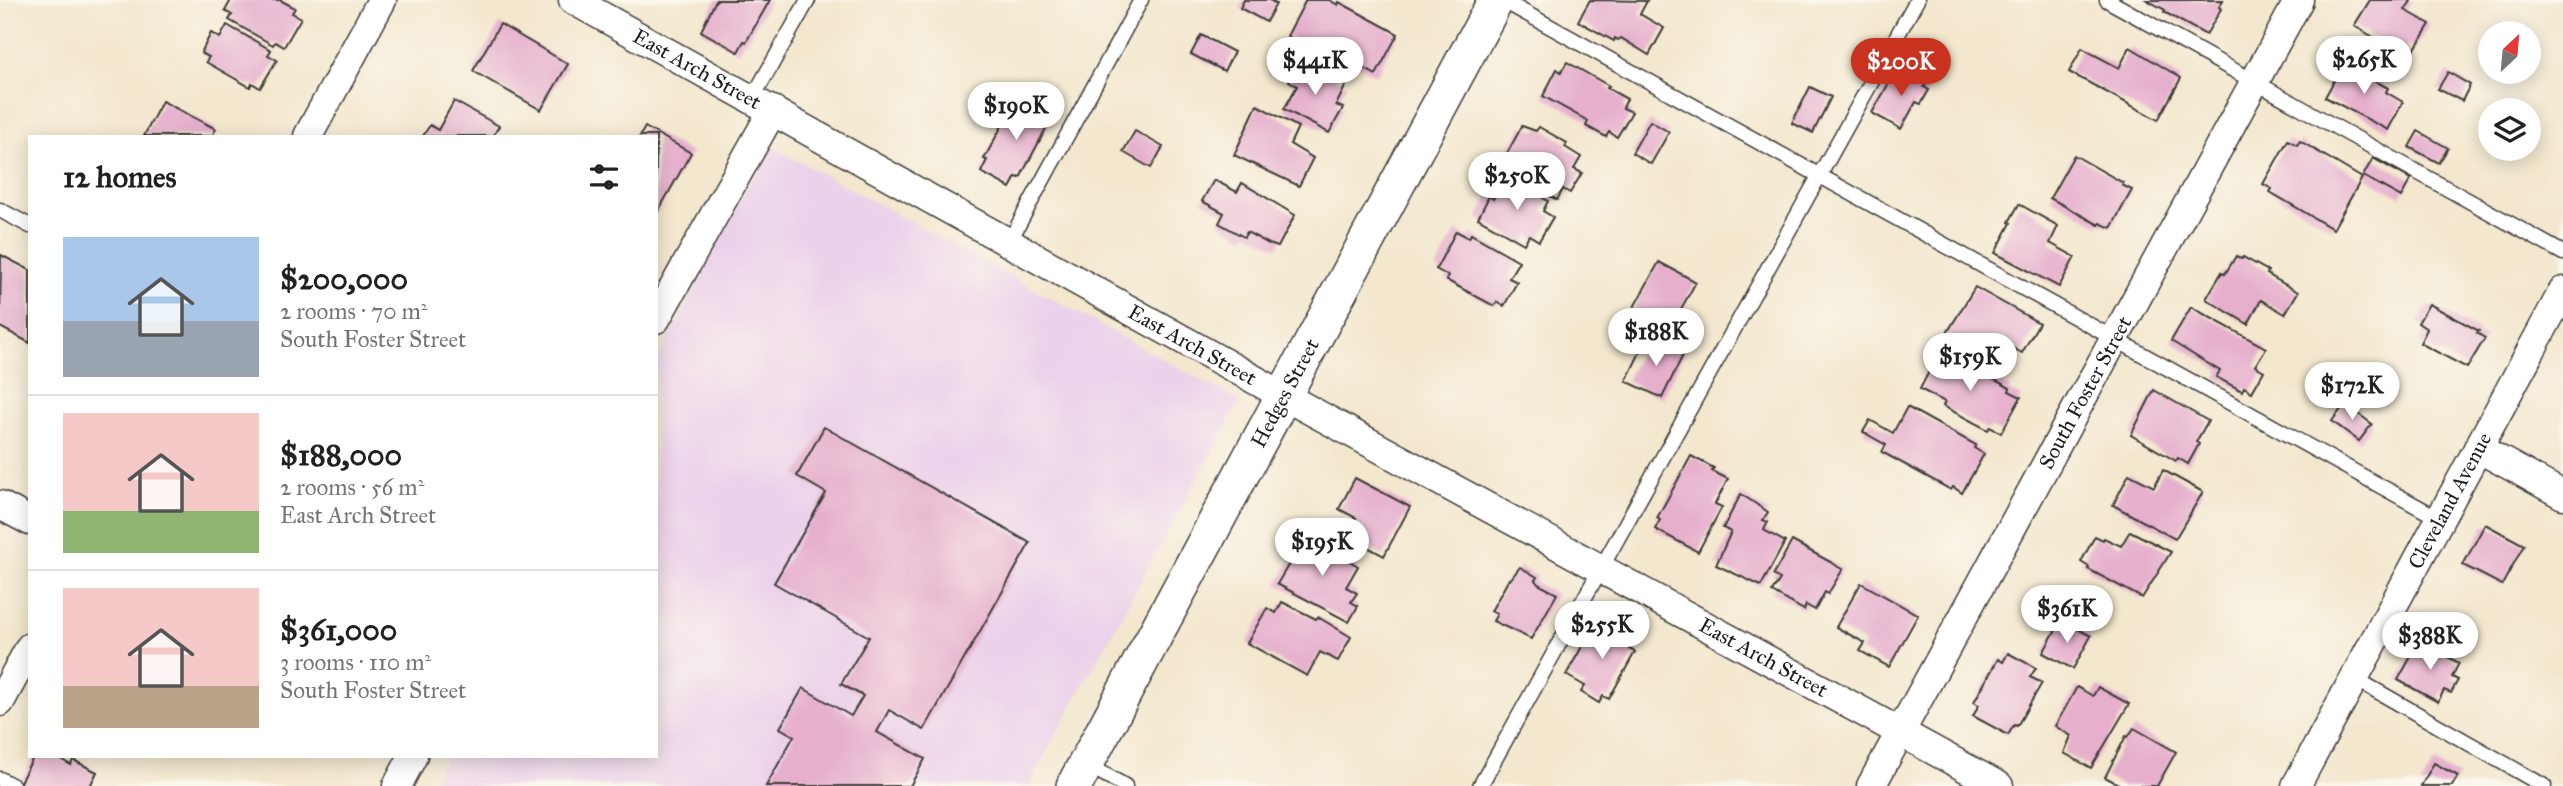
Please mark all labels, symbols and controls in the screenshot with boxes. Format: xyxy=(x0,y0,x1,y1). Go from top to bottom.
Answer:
north arrow xyxy=(2478,21,2541,84)
map controls xyxy=(2478,21,2541,161)
street label: East Arch Street xyxy=(628,23,766,115)
pin: $265K xyxy=(2315,36,2413,96)
pin: $441K xyxy=(1266,38,1364,97)
pin: $200K xyxy=(1852,38,1950,98)
text: $265K xyxy=(2332,45,2396,73)
text: $441K xyxy=(1283,46,1347,74)
text: $200K xyxy=(1867,47,1935,75)
pin: $190K xyxy=(967,82,1065,142)
text: $190K xyxy=(984,91,1048,119)
button: layers xyxy=(2478,98,2541,161)
pin: $250K xyxy=(1468,152,1566,212)
icon: filters xyxy=(585,158,623,196)
text: 12 homes xyxy=(63,159,176,195)
text: $250K xyxy=(1484,161,1550,189)
text: $200,000 xyxy=(280,261,408,297)
icon: home xyxy=(119,265,203,349)
text: 2 rooms · 70 m² xyxy=(280,297,428,325)
street label: East Arch Street xyxy=(1124,299,1262,391)
pin: $188K xyxy=(1607,308,1705,368)
street label: South Foster Street xyxy=(2033,311,2138,473)
text: $188K xyxy=(1624,317,1688,345)
text: South Foster Street xyxy=(280,325,466,353)
street label: Hedges Street xyxy=(1245,333,1325,452)
pin: $159K xyxy=(1921,334,2019,393)
text: $159K xyxy=(1939,342,2001,370)
pin: $172K xyxy=(2303,362,2401,422)
text: $172K xyxy=(2321,371,2383,399)
street label: Cleveland Avenue xyxy=(2402,428,2497,574)
text: $188,000 xyxy=(280,437,402,473)
icon: home xyxy=(119,441,203,525)
text: 2 rooms · 56 m² xyxy=(280,473,424,501)
text: East Arch Street xyxy=(280,501,436,529)
pin: $195K xyxy=(1273,518,1371,578)
text: $195K xyxy=(1291,527,1353,555)
pin: $361K xyxy=(2018,586,2116,645)
text: $361K xyxy=(2037,594,2097,622)
pin: $255K xyxy=(1553,602,1651,661)
text: $255K xyxy=(1571,610,1633,638)
text: $361,000 xyxy=(280,612,397,648)
street label: East Arch Street xyxy=(1695,612,1833,703)
pin: $388K xyxy=(2381,612,2479,672)
icon: home xyxy=(119,616,203,700)
text: $388K xyxy=(2398,621,2462,649)
text: 3 rooms · 110 m² xyxy=(280,648,431,676)
text: South Foster Street xyxy=(280,676,466,704)

